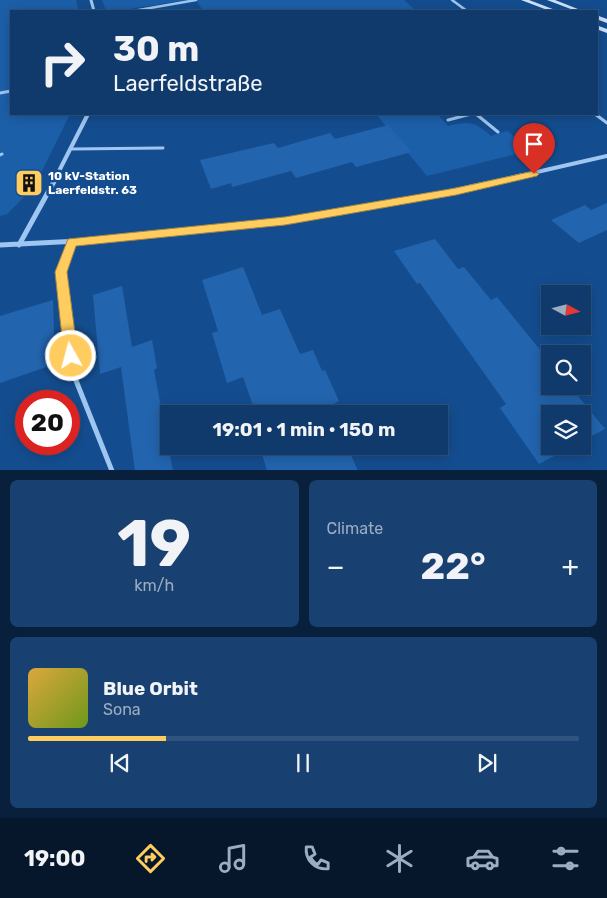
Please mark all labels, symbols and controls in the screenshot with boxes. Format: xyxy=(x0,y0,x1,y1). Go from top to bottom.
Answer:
text: 30 m xyxy=(113,28,199,70)
icon: right xyxy=(30,30,95,95)
text: Laerfeldstraße xyxy=(113,70,263,97)
pin xyxy=(513,123,555,174)
icon: arrive xyxy=(520,130,548,158)
building icon: 10 kV-Station Laerfeldstr. 63 xyxy=(14,168,44,198)
place label: 10 kV-Station Laerfeldstr. 63 xyxy=(48,169,137,197)
north arrow xyxy=(541,285,591,335)
map controls xyxy=(541,285,591,455)
position arrow xyxy=(44,329,96,381)
button: search xyxy=(541,345,591,395)
speed limit sign: 20 xyxy=(15,390,80,455)
button: layers xyxy=(541,405,591,455)
text: 19:01 · 1 min · 150 m xyxy=(213,418,395,441)
text: 19 xyxy=(117,505,191,582)
text: Climate xyxy=(327,519,383,538)
text: 22° xyxy=(421,543,486,589)
text: − xyxy=(327,550,345,583)
text: + xyxy=(562,550,579,583)
text: km/h xyxy=(134,576,174,595)
text: Blue Orbit xyxy=(103,677,198,700)
text: Sona xyxy=(103,700,141,719)
icon: previous xyxy=(106,749,134,777)
icon: pause xyxy=(289,749,317,777)
icon: next xyxy=(473,749,501,777)
icon: directions xyxy=(133,841,168,876)
icon: music xyxy=(216,841,251,876)
icon: phone xyxy=(299,841,334,876)
icon: climate xyxy=(382,841,417,876)
icon: car xyxy=(465,841,500,876)
icon: filters xyxy=(548,841,583,876)
text: 19:00 xyxy=(24,845,85,872)

